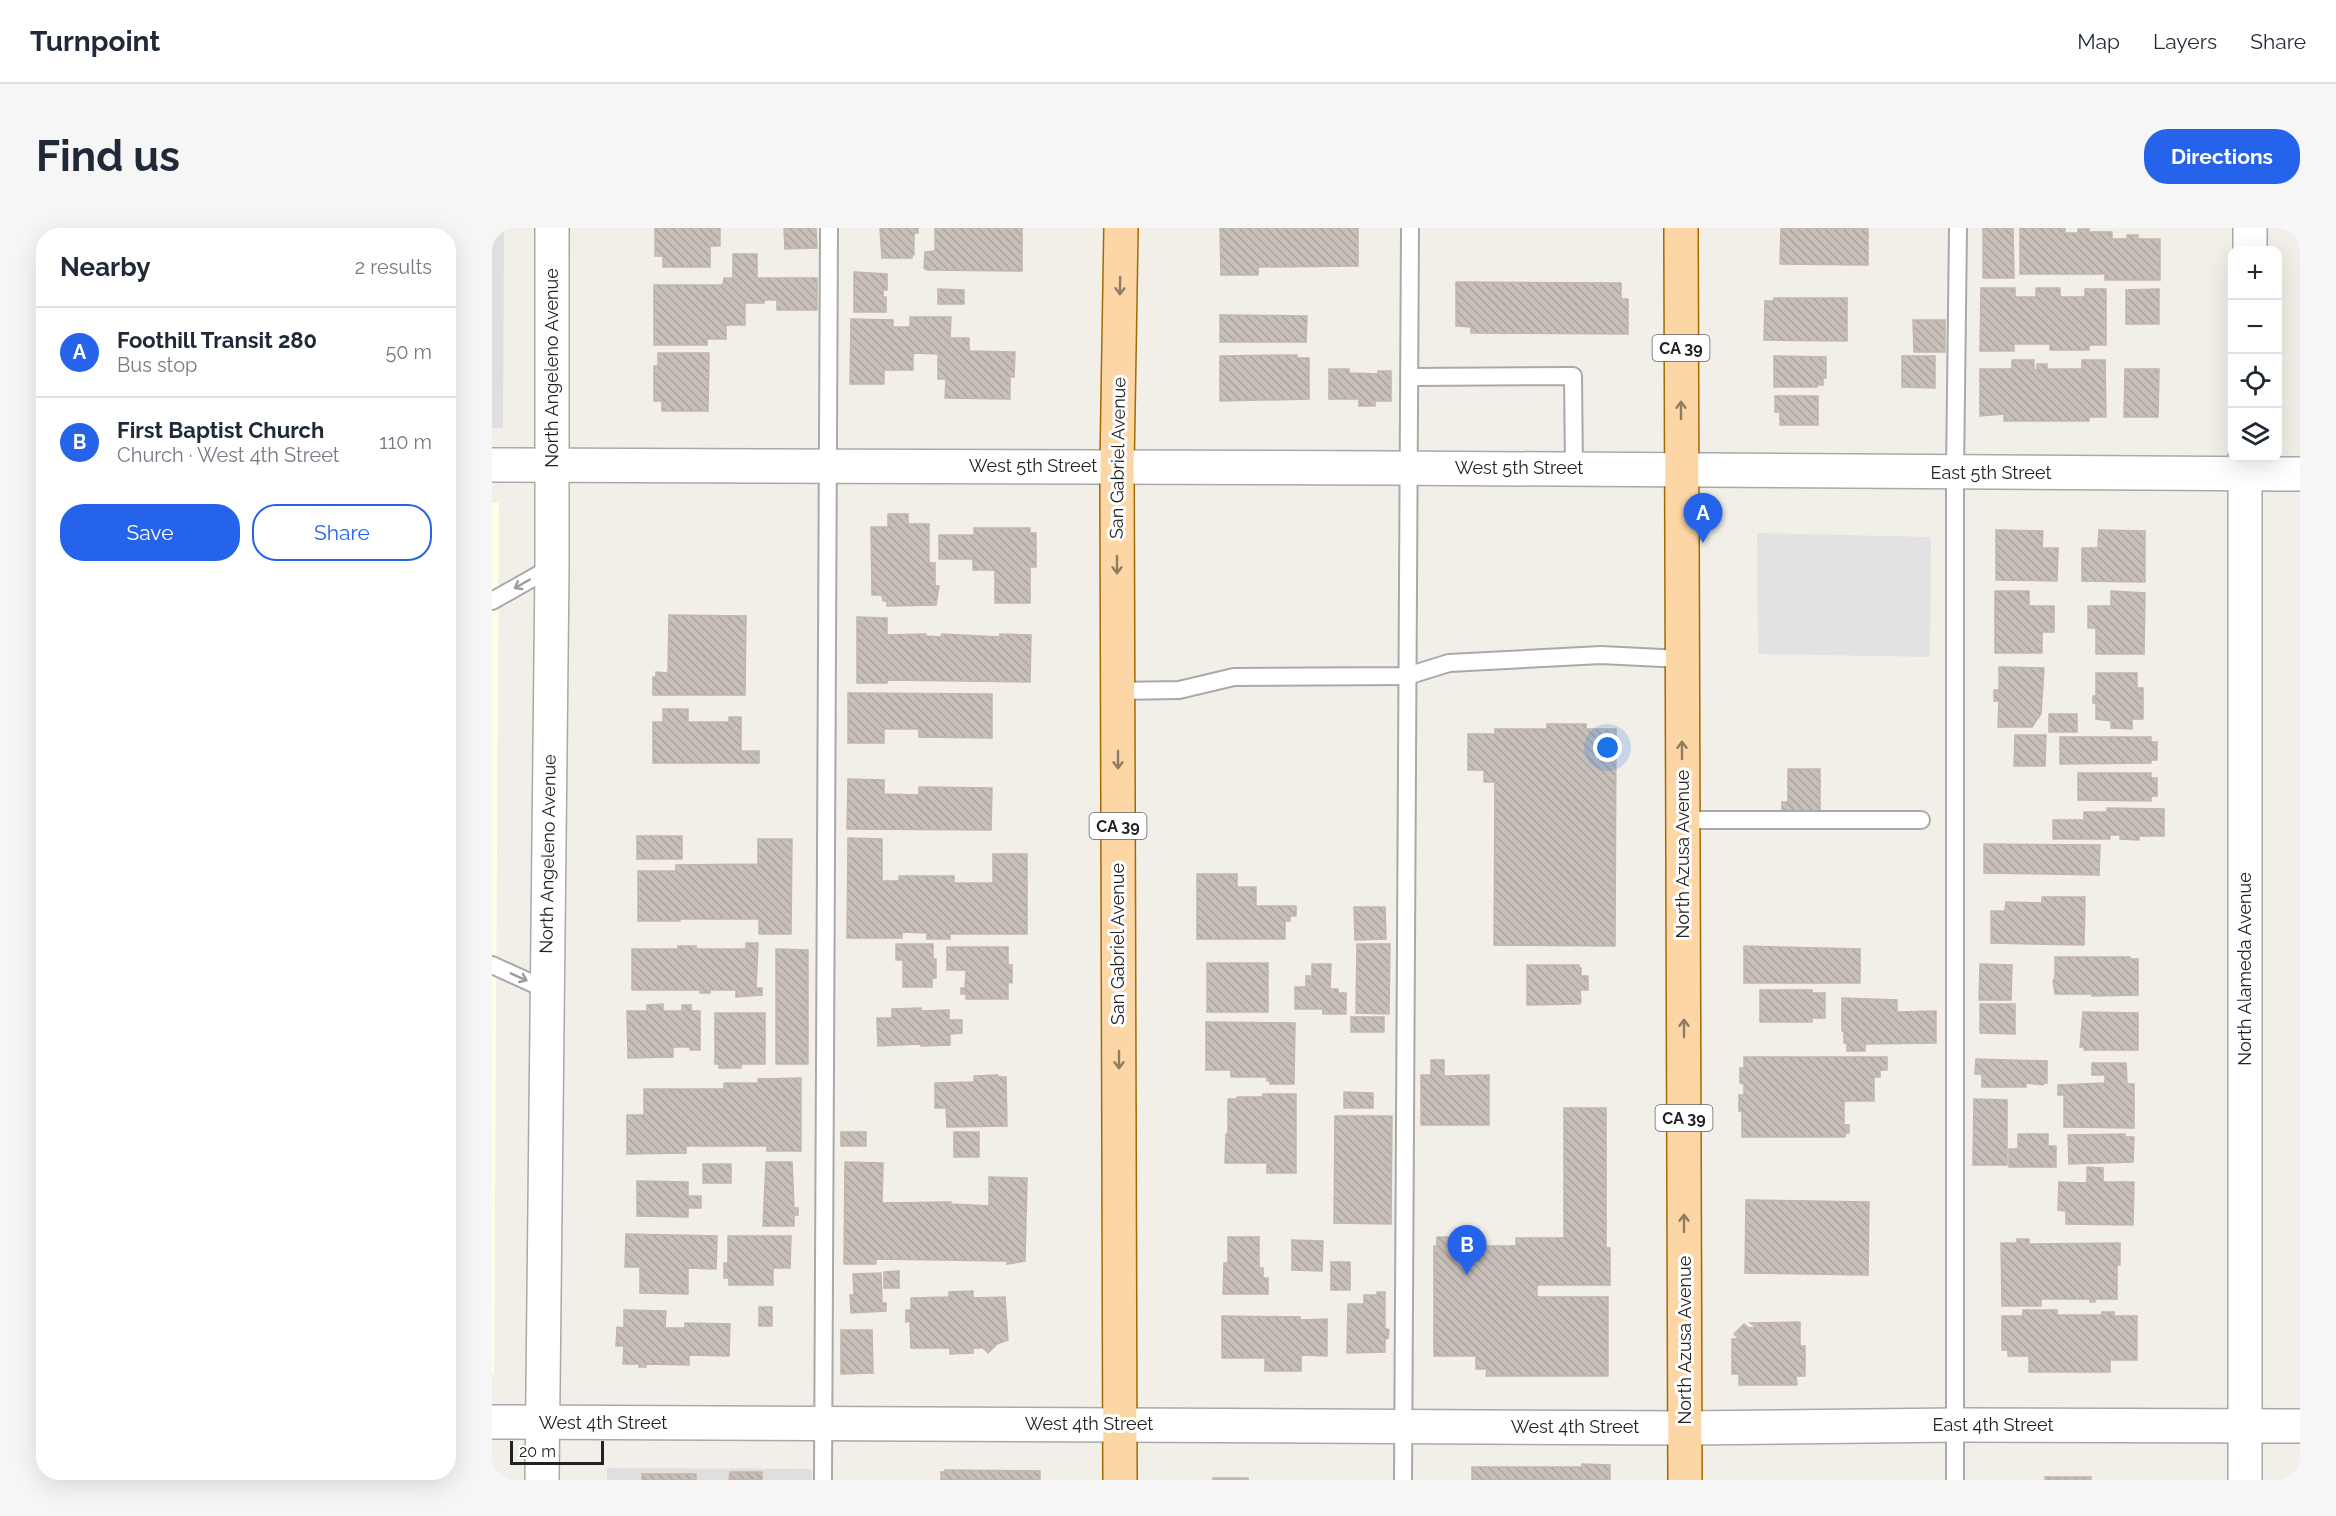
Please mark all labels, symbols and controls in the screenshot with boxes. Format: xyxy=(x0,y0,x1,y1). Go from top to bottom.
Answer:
text: Turnpoint xyxy=(30,25,160,58)
text: Map xyxy=(2077,29,2120,54)
text: Layers xyxy=(2153,29,2217,54)
text: Share xyxy=(2250,29,2306,54)
button: Directions xyxy=(2144,129,2300,184)
text: Find us xyxy=(36,132,180,181)
map controls xyxy=(2228,246,2282,462)
button: + xyxy=(2228,246,2282,300)
text: Nearby xyxy=(60,252,150,282)
text: 2 results xyxy=(355,255,432,279)
street label: North Angeleno Avenue xyxy=(541,268,562,468)
one-way arrow xyxy=(1114,276,1126,296)
button: − xyxy=(2228,300,2282,354)
text: Foothill Transit 280 xyxy=(117,327,317,353)
road number: CA 39 xyxy=(1652,335,1710,361)
text: A xyxy=(73,340,86,364)
text: 50 m xyxy=(385,340,432,364)
text: Bus stop xyxy=(117,353,197,377)
button: locate xyxy=(2228,354,2282,408)
street label: San Gabriel Avenue xyxy=(1106,376,1129,539)
one-way arrow xyxy=(1675,401,1687,421)
button: layers xyxy=(2228,408,2282,462)
text: First Baptist Church xyxy=(117,417,324,443)
text: B xyxy=(73,430,86,454)
text: 110 m xyxy=(379,430,432,454)
text: Church · West 4th Street xyxy=(117,443,340,467)
street label: West 5th Street xyxy=(969,455,1097,476)
street label: West 5th Street xyxy=(1455,457,1583,478)
street label: East 5th Street xyxy=(1931,462,2051,483)
pin: A xyxy=(1684,494,1722,543)
button: Save xyxy=(60,504,240,561)
button: Share xyxy=(252,504,432,561)
one-way arrow xyxy=(1111,555,1123,575)
one-way arrow xyxy=(514,578,531,590)
your location xyxy=(1593,733,1622,762)
one-way arrow xyxy=(1676,740,1688,760)
one-way arrow xyxy=(1112,750,1124,770)
street label: North Angeleno Avenue xyxy=(535,754,560,954)
street label: North Azusa Avenue xyxy=(1672,769,1693,938)
road number: CA 39 xyxy=(1090,813,1146,839)
street label: San Gabriel Avenue xyxy=(1107,863,1128,1025)
street label: North Alameda Avenue xyxy=(2234,872,2255,1066)
one-way arrow xyxy=(510,972,528,984)
one-way arrow xyxy=(1678,1018,1689,1038)
one-way arrow xyxy=(1113,1050,1125,1070)
road number: CA 39 xyxy=(1656,1105,1712,1131)
one-way arrow xyxy=(1678,1213,1690,1233)
pin: B xyxy=(1448,1226,1486,1275)
street label: North Azusa Avenue xyxy=(1674,1255,1695,1424)
street label: West 4th Street xyxy=(539,1412,667,1433)
street label: West 4th Street xyxy=(1025,1413,1153,1434)
street label: East 4th Street xyxy=(1933,1414,2053,1435)
street label: West 4th Street xyxy=(1511,1416,1639,1437)
scale bar xyxy=(510,1438,604,1466)
text: 20 m xyxy=(519,1442,556,1461)

